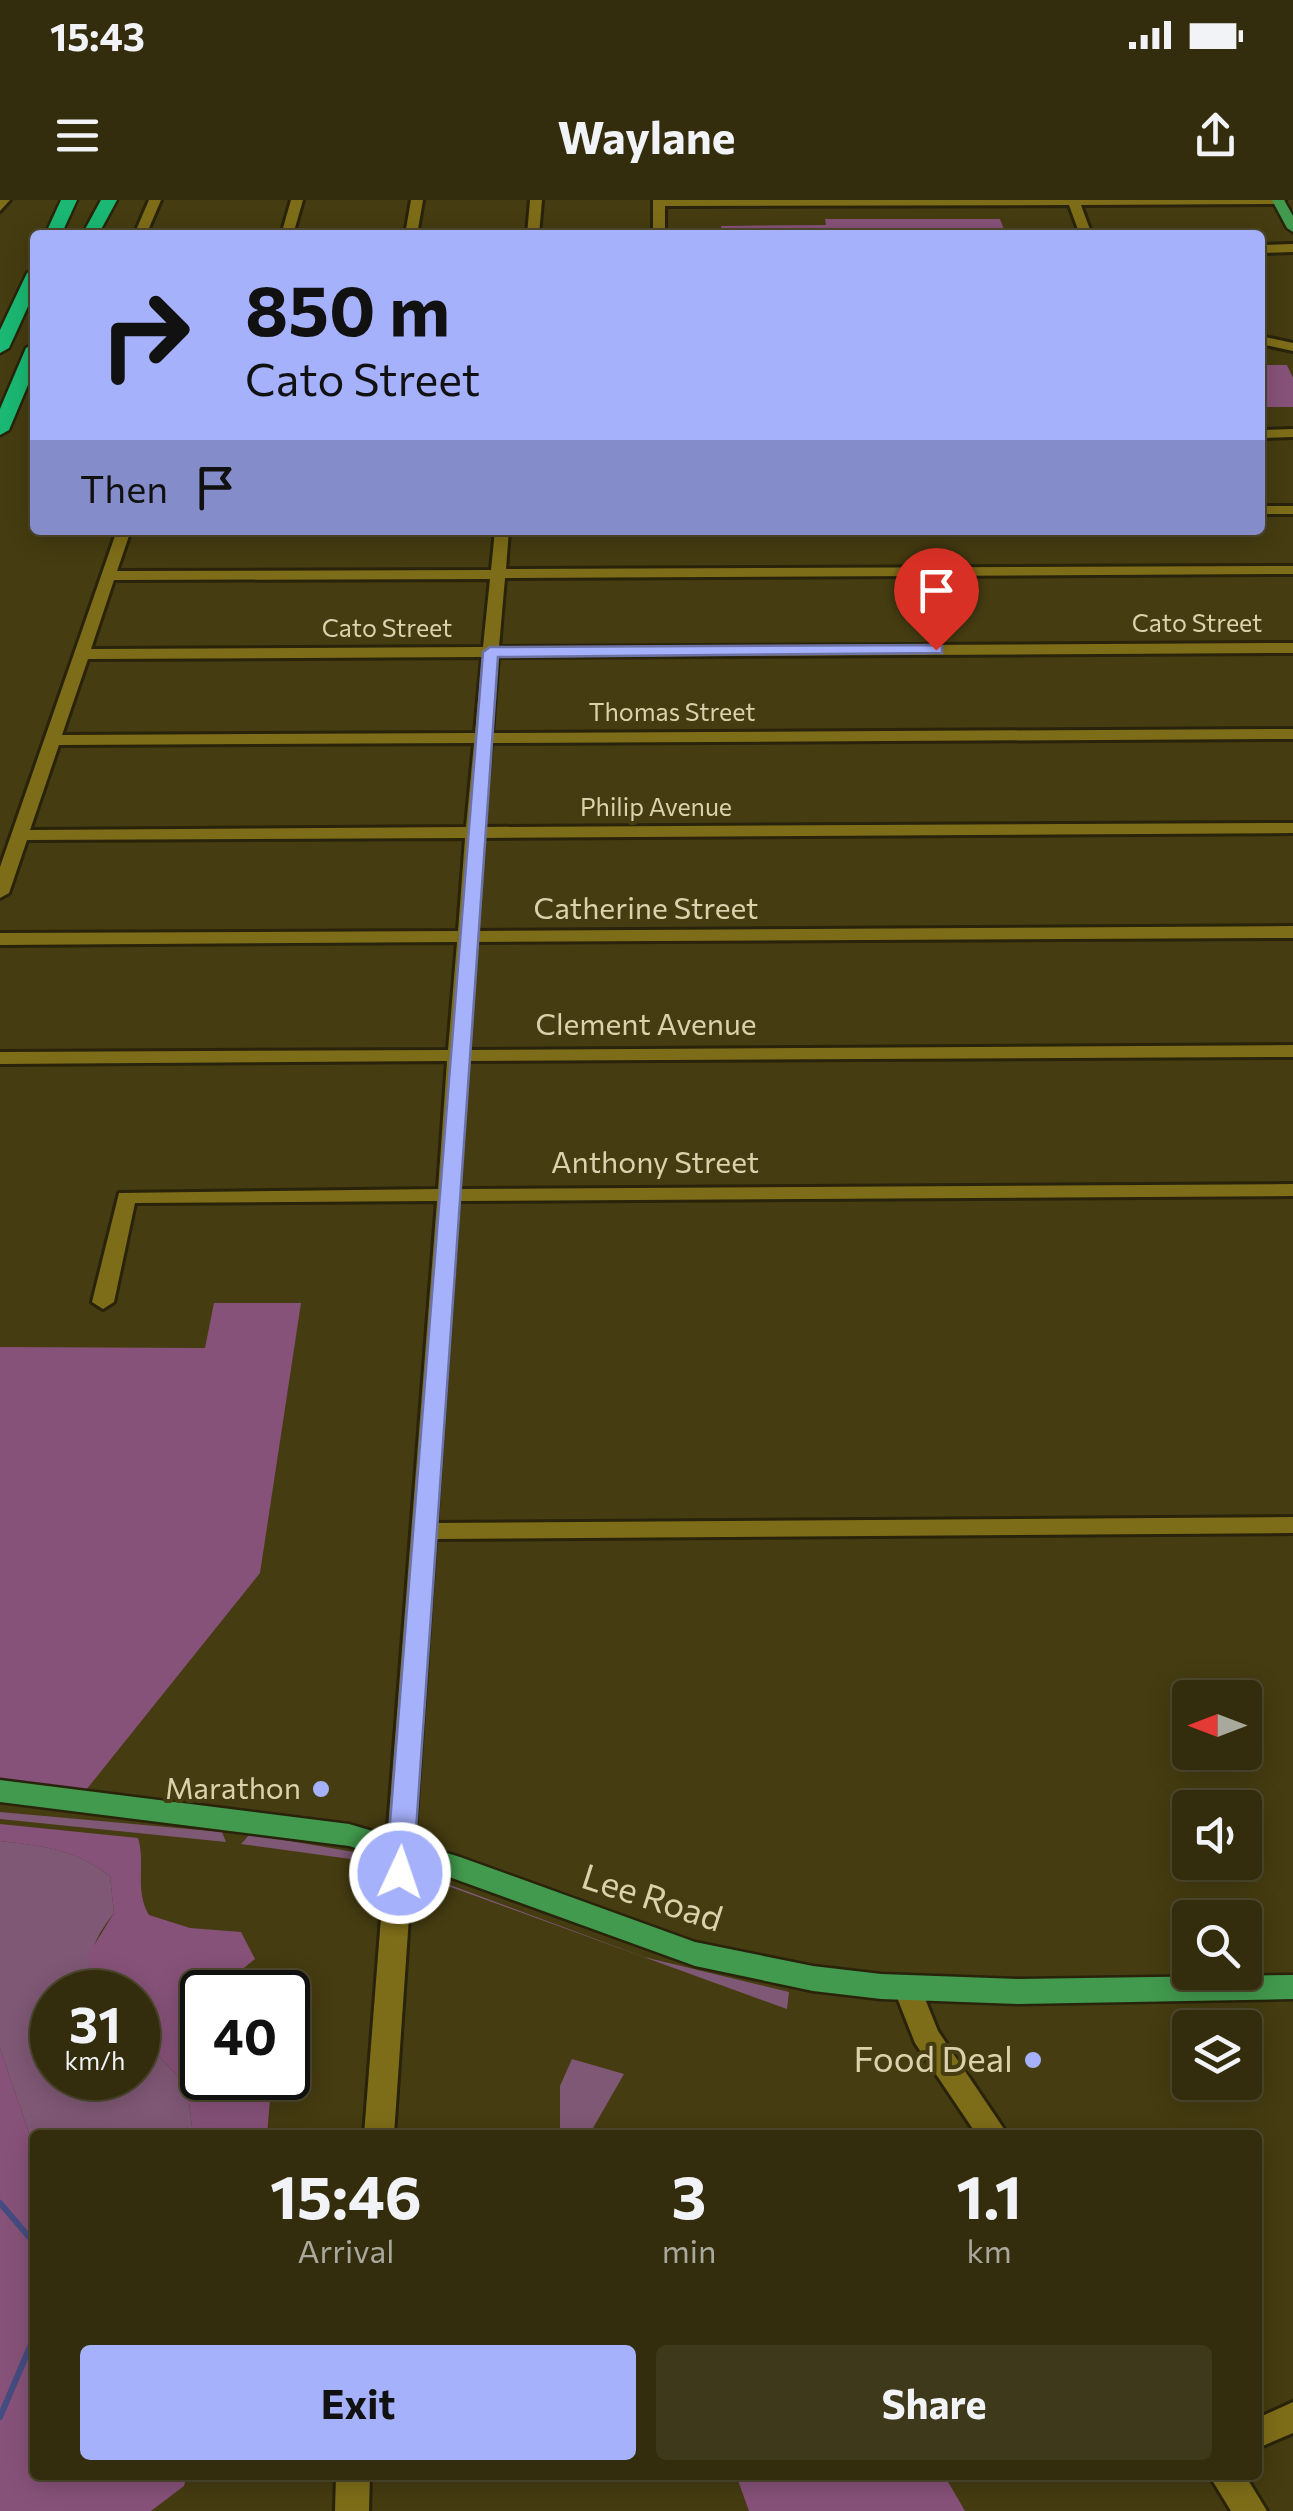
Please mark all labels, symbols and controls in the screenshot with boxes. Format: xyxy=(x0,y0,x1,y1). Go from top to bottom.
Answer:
text: 15:43 xyxy=(50,12,145,59)
icon: menu xyxy=(50,108,105,163)
text: Waylane xyxy=(557,108,736,163)
icon: share xyxy=(1188,108,1243,163)
text: 850 m xyxy=(245,265,450,350)
icon: right xyxy=(80,270,210,400)
text: Cato Street xyxy=(245,350,480,405)
icon: arrive xyxy=(188,460,243,515)
text: Then xyxy=(80,464,168,511)
pin xyxy=(894,548,979,651)
icon: arrive xyxy=(909,563,964,618)
street label: Cato Street xyxy=(1132,607,1262,637)
street label: Cato Street xyxy=(322,612,452,642)
street label: Thomas Street xyxy=(589,696,756,726)
street label: Philip Avenue xyxy=(580,791,732,821)
street label: Catherine Street xyxy=(534,888,758,925)
street label: Clement Avenue xyxy=(535,1004,757,1041)
street label: Anthony Street xyxy=(551,1142,759,1179)
north arrow xyxy=(1172,1680,1262,1770)
map controls xyxy=(1172,1680,1262,2100)
place label: Marathon xyxy=(165,1768,301,1805)
marker: Marathon xyxy=(310,1778,332,1800)
button: sound xyxy=(1172,1790,1262,1880)
position arrow xyxy=(348,1821,452,1925)
street label: Lee Road xyxy=(577,1853,729,1939)
button: search xyxy=(1172,1900,1262,1990)
speed limit sign: 40 xyxy=(180,1970,310,2100)
text: 31 xyxy=(69,1992,121,2053)
button: layers xyxy=(1172,2010,1262,2100)
place label: Food Deal xyxy=(854,2036,1013,2079)
text: km/h xyxy=(65,2045,125,2075)
marker: Food Deal xyxy=(1022,2049,1044,2071)
text: 15:46 xyxy=(270,2158,422,2231)
text: 3 xyxy=(672,2158,707,2231)
text: 1.1 xyxy=(956,2158,1022,2231)
text: Arrival xyxy=(297,2230,394,2270)
text: min xyxy=(662,2230,716,2270)
text: km xyxy=(966,2230,1012,2270)
button: Exit xyxy=(80,2345,636,2460)
button: Share xyxy=(656,2345,1212,2460)

